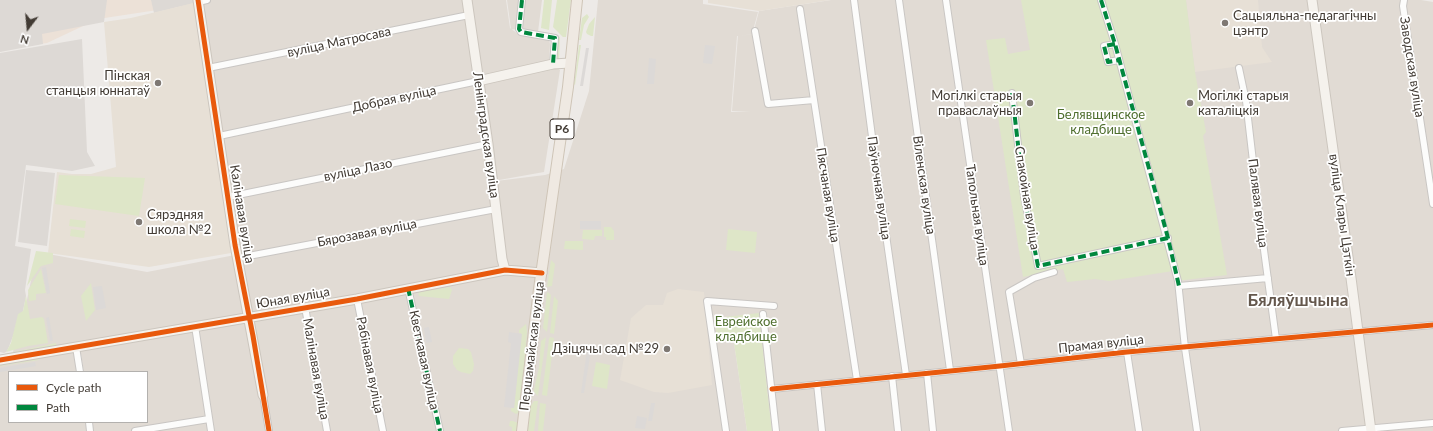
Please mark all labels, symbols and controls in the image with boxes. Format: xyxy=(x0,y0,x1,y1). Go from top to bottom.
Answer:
north arrow xyxy=(8,8,48,48)
place label: Сацыяльна-педагагічны цэнтр xyxy=(1233,8,1376,39)
street label: Заводская вуліца xyxy=(1396,15,1428,119)
marker: Сацыяльна-педагагічны цэнтр xyxy=(1220,18,1230,28)
street label: вуліца Матросава xyxy=(286,23,392,61)
text: N xyxy=(19,33,30,47)
place label: Пінская станцыя юннатаў xyxy=(46,68,150,99)
street label: Ленінградская вуліца xyxy=(469,71,503,199)
marker: Пінская станцыя юннатаў xyxy=(153,78,163,88)
street label: Добрая вуліца xyxy=(350,82,438,116)
place label: Могілкі старыя праваслаўныя xyxy=(931,88,1022,119)
place label: Могілкі старыя каталіцкія xyxy=(1198,88,1289,119)
marker: Могілкі старыя праваслаўныя xyxy=(1025,98,1035,108)
marker: Могілкі старыя каталіцкія xyxy=(1185,98,1195,108)
park label: Белявщинское кладбище xyxy=(1057,107,1145,138)
road number: Р6 xyxy=(550,119,574,139)
street label: Паўночная вуліца xyxy=(864,135,894,241)
street label: Віленская вуліца xyxy=(909,135,939,235)
street label: Спакойная вуліца xyxy=(1011,145,1043,251)
street label: Пясчаная вуліца xyxy=(813,146,843,244)
street label: вуліца Клары Цэткін xyxy=(1326,153,1358,277)
street label: вуліца Лазо xyxy=(322,155,394,185)
street label: Палявая вуліца xyxy=(1245,157,1271,249)
street label: Тапольная вуліца xyxy=(962,163,992,267)
street label: Калінавая вуліца xyxy=(227,164,257,264)
place label: Сярэдняя школа №2 xyxy=(147,207,211,238)
street label: Бярозавая вуліца xyxy=(316,216,418,250)
marker: Сярэдняя школа №2 xyxy=(134,217,144,227)
street label: Першамайская вуліца xyxy=(516,280,548,412)
street label: Юная вуліца xyxy=(255,284,331,312)
district label: Бяляўшчына xyxy=(1248,291,1348,311)
street label: Кветкавая вуліца xyxy=(406,309,442,411)
park label: Еврейское кладбище xyxy=(715,314,777,345)
street label: Рабінавая вуліца xyxy=(353,315,387,415)
street label: Малінавая вуліца xyxy=(299,317,333,421)
street label: Прамая вуліца xyxy=(1057,332,1145,356)
place label: Дзіцячы сад №29 xyxy=(552,341,659,357)
marker: Дзіцячы сад №29 xyxy=(662,344,672,354)
legend xyxy=(8,371,148,423)
text: Cycle path xyxy=(46,380,101,395)
text: Path xyxy=(46,400,70,415)

